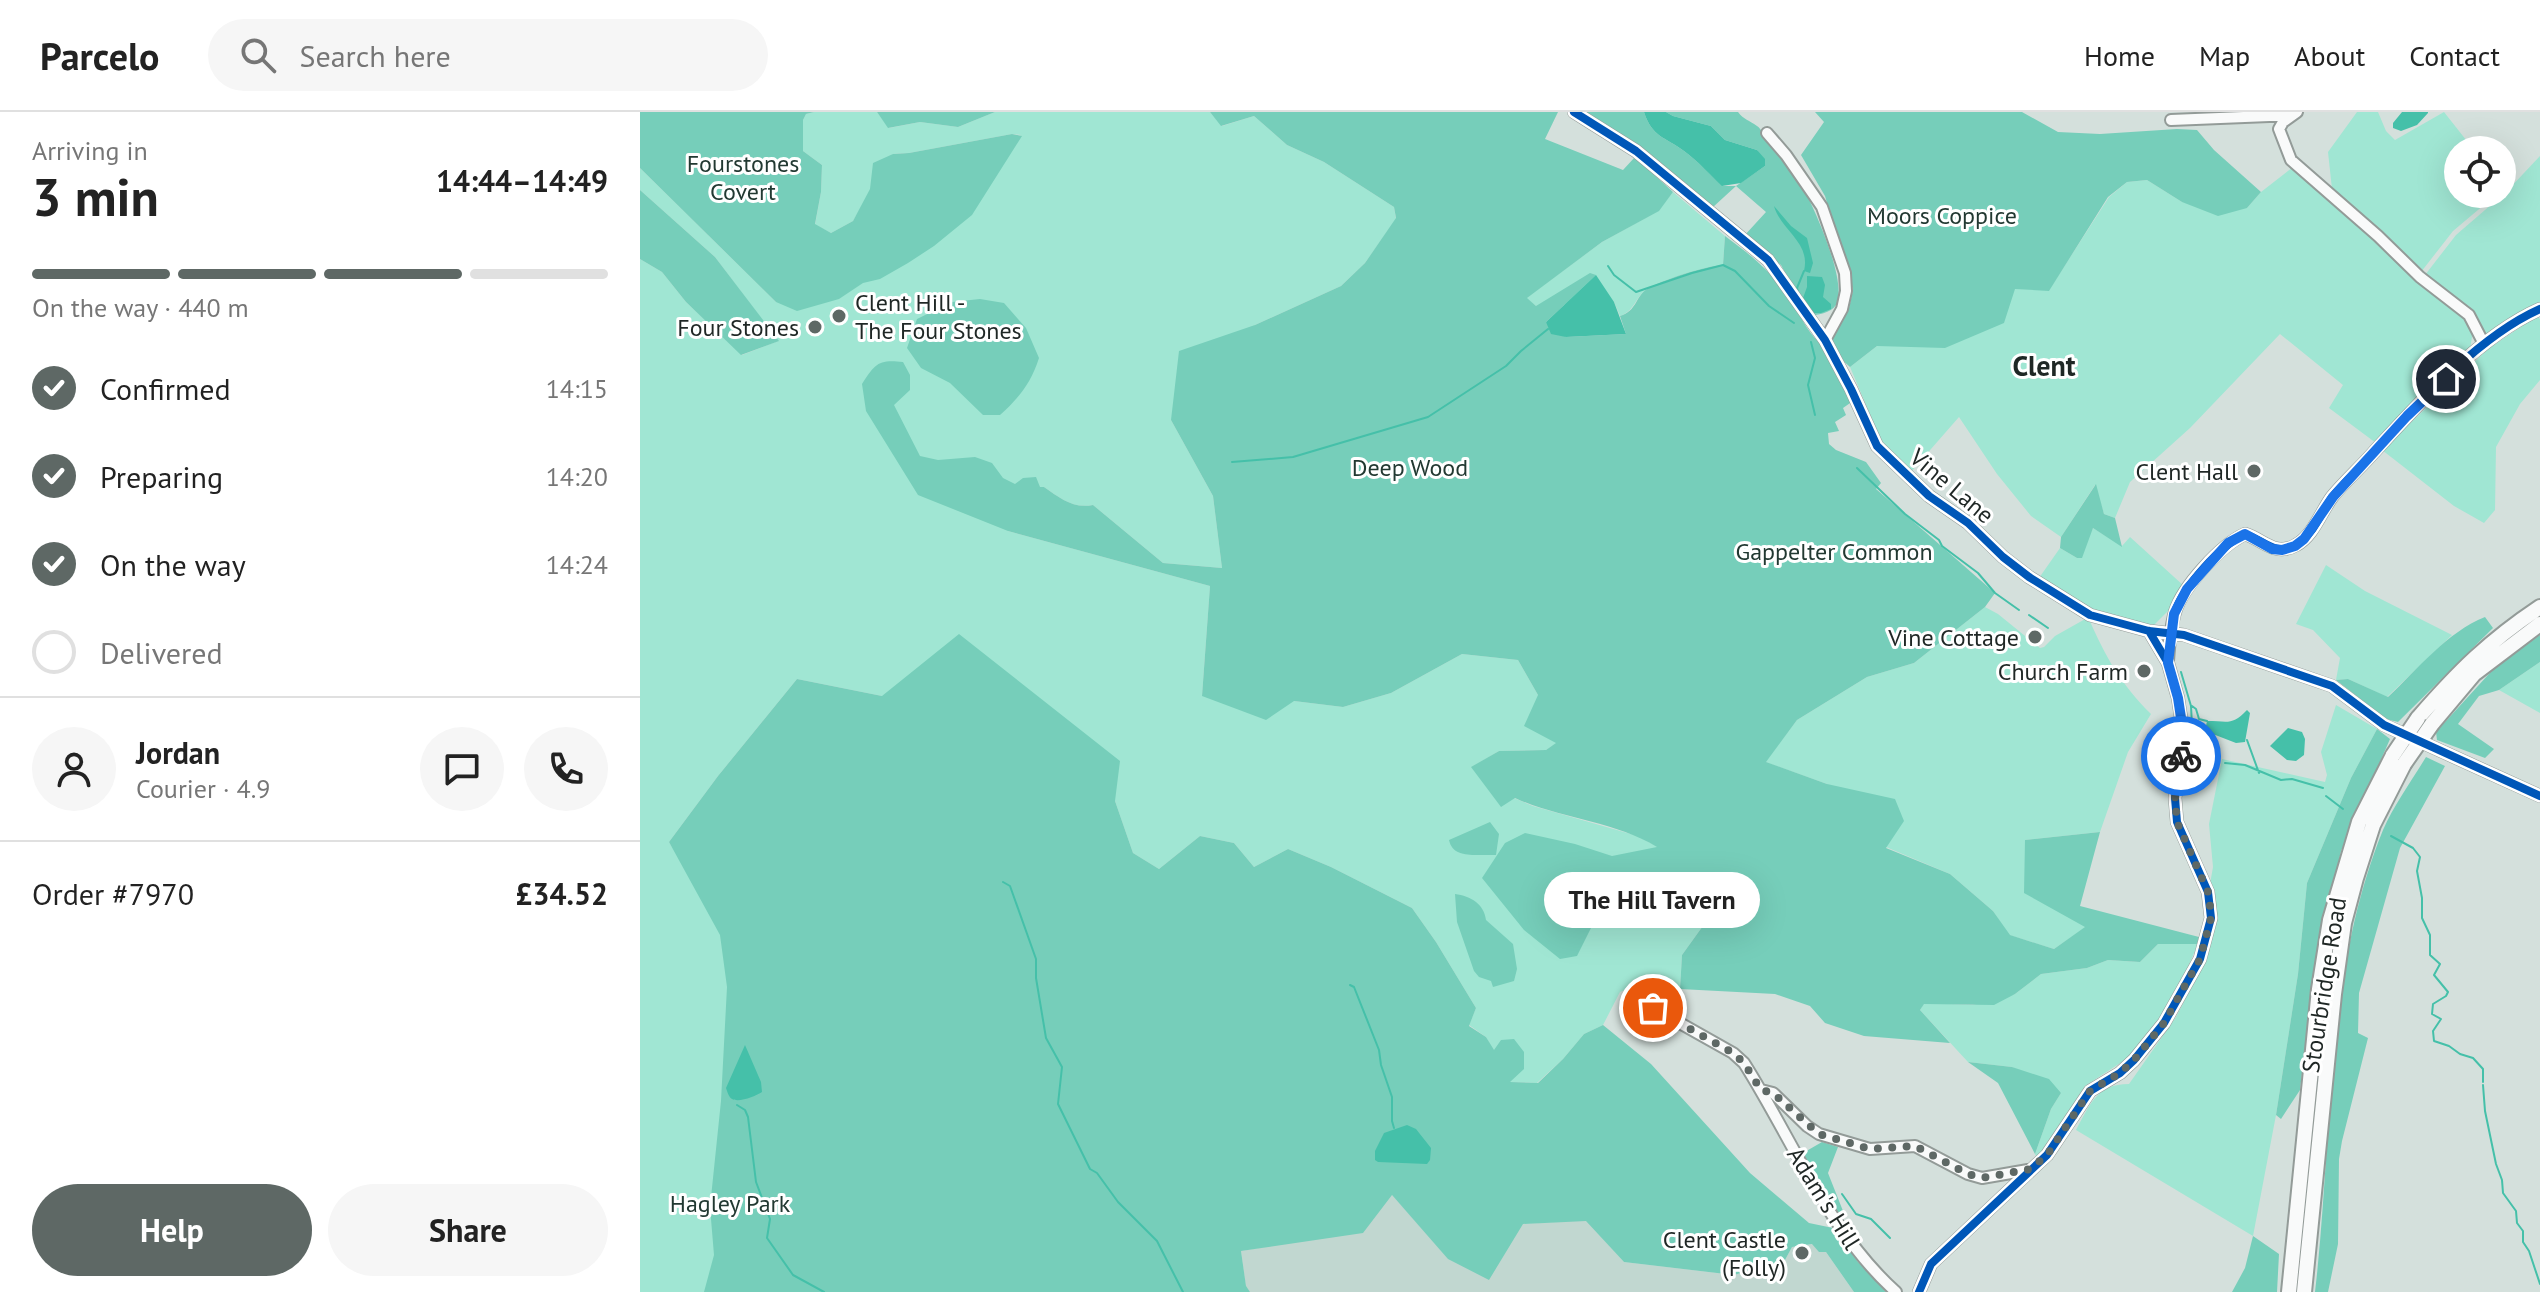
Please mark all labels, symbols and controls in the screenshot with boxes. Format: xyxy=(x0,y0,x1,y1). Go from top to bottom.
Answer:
search box xyxy=(208,19,768,91)
text: Parcelo xyxy=(40,31,160,80)
icon: search xyxy=(236,33,280,77)
text: Search here xyxy=(300,36,451,75)
text: Home xyxy=(2084,37,2155,74)
text: Map xyxy=(2199,37,2250,74)
text: About xyxy=(2294,37,2365,74)
text: Contact xyxy=(2409,37,2500,74)
text: Arriving in xyxy=(32,134,148,167)
map controls xyxy=(2444,136,2516,208)
button: locate xyxy=(2444,136,2516,208)
park label: Fourstones Covert xyxy=(687,148,799,207)
text: 14:44–14:49 xyxy=(436,161,608,200)
text: 3 min xyxy=(32,163,159,230)
park label: Moors Coppice xyxy=(1867,200,2017,231)
place label: Clent Hill - The Four Stones xyxy=(855,287,1022,346)
text: On the way · 440 m xyxy=(32,291,249,324)
marker: Clent Hill - The Four Stones xyxy=(830,307,848,325)
place label: Four Stones xyxy=(677,312,799,343)
marker: Four Stones xyxy=(806,318,824,336)
pin xyxy=(2412,345,2480,413)
district label: Clent xyxy=(2012,347,2076,384)
icon: home xyxy=(2424,357,2468,401)
icon: check xyxy=(32,366,76,410)
text: Confirmed xyxy=(100,369,231,408)
text: 14:15 xyxy=(546,372,608,405)
street label: Vine Lane xyxy=(1903,441,2001,530)
park label: Deep Wood xyxy=(1352,452,1468,483)
icon: check xyxy=(32,454,76,498)
place label: Clent Hall xyxy=(2135,456,2238,487)
text: Preparing xyxy=(100,457,223,496)
text: 14:20 xyxy=(546,460,608,493)
marker: Clent Hall xyxy=(2245,462,2263,480)
park label: Gappelter Common xyxy=(1735,536,1933,567)
icon: check xyxy=(32,542,76,586)
text: On the way xyxy=(100,545,246,584)
text: 14:24 xyxy=(546,548,608,581)
place label: Vine Cottage xyxy=(1887,622,2019,653)
marker: Vine Cottage xyxy=(2026,628,2044,646)
text: Delivered xyxy=(100,633,223,672)
place label: Church Farm xyxy=(1998,656,2128,687)
marker: Church Farm xyxy=(2135,662,2153,680)
courier xyxy=(2141,716,2221,796)
button: person xyxy=(32,727,116,811)
button: chat xyxy=(420,727,504,811)
button: phone xyxy=(524,727,608,811)
text: Jordan xyxy=(136,733,220,772)
icon: bike xyxy=(2159,734,2203,778)
text: Courier · 4.9 xyxy=(136,772,270,805)
callout: The Hill Tavern xyxy=(1545,872,1761,928)
text: Order #7970 xyxy=(32,874,194,913)
text: £34.52 xyxy=(516,874,608,913)
text: The Hill Tavern xyxy=(1568,883,1736,916)
street label: Stourbridge Road xyxy=(2295,895,2353,1075)
pin xyxy=(1619,974,1687,1042)
icon: bag xyxy=(1631,986,1675,1030)
street label: Adam's Hill xyxy=(1780,1141,1868,1255)
button: Help xyxy=(32,1184,312,1276)
button: Share xyxy=(328,1184,608,1276)
park label: Hagley Park xyxy=(670,1188,791,1219)
place label: Clent Castle (Folly) xyxy=(1663,1224,1786,1283)
marker: Clent Castle (Folly) xyxy=(1793,1244,1811,1262)

